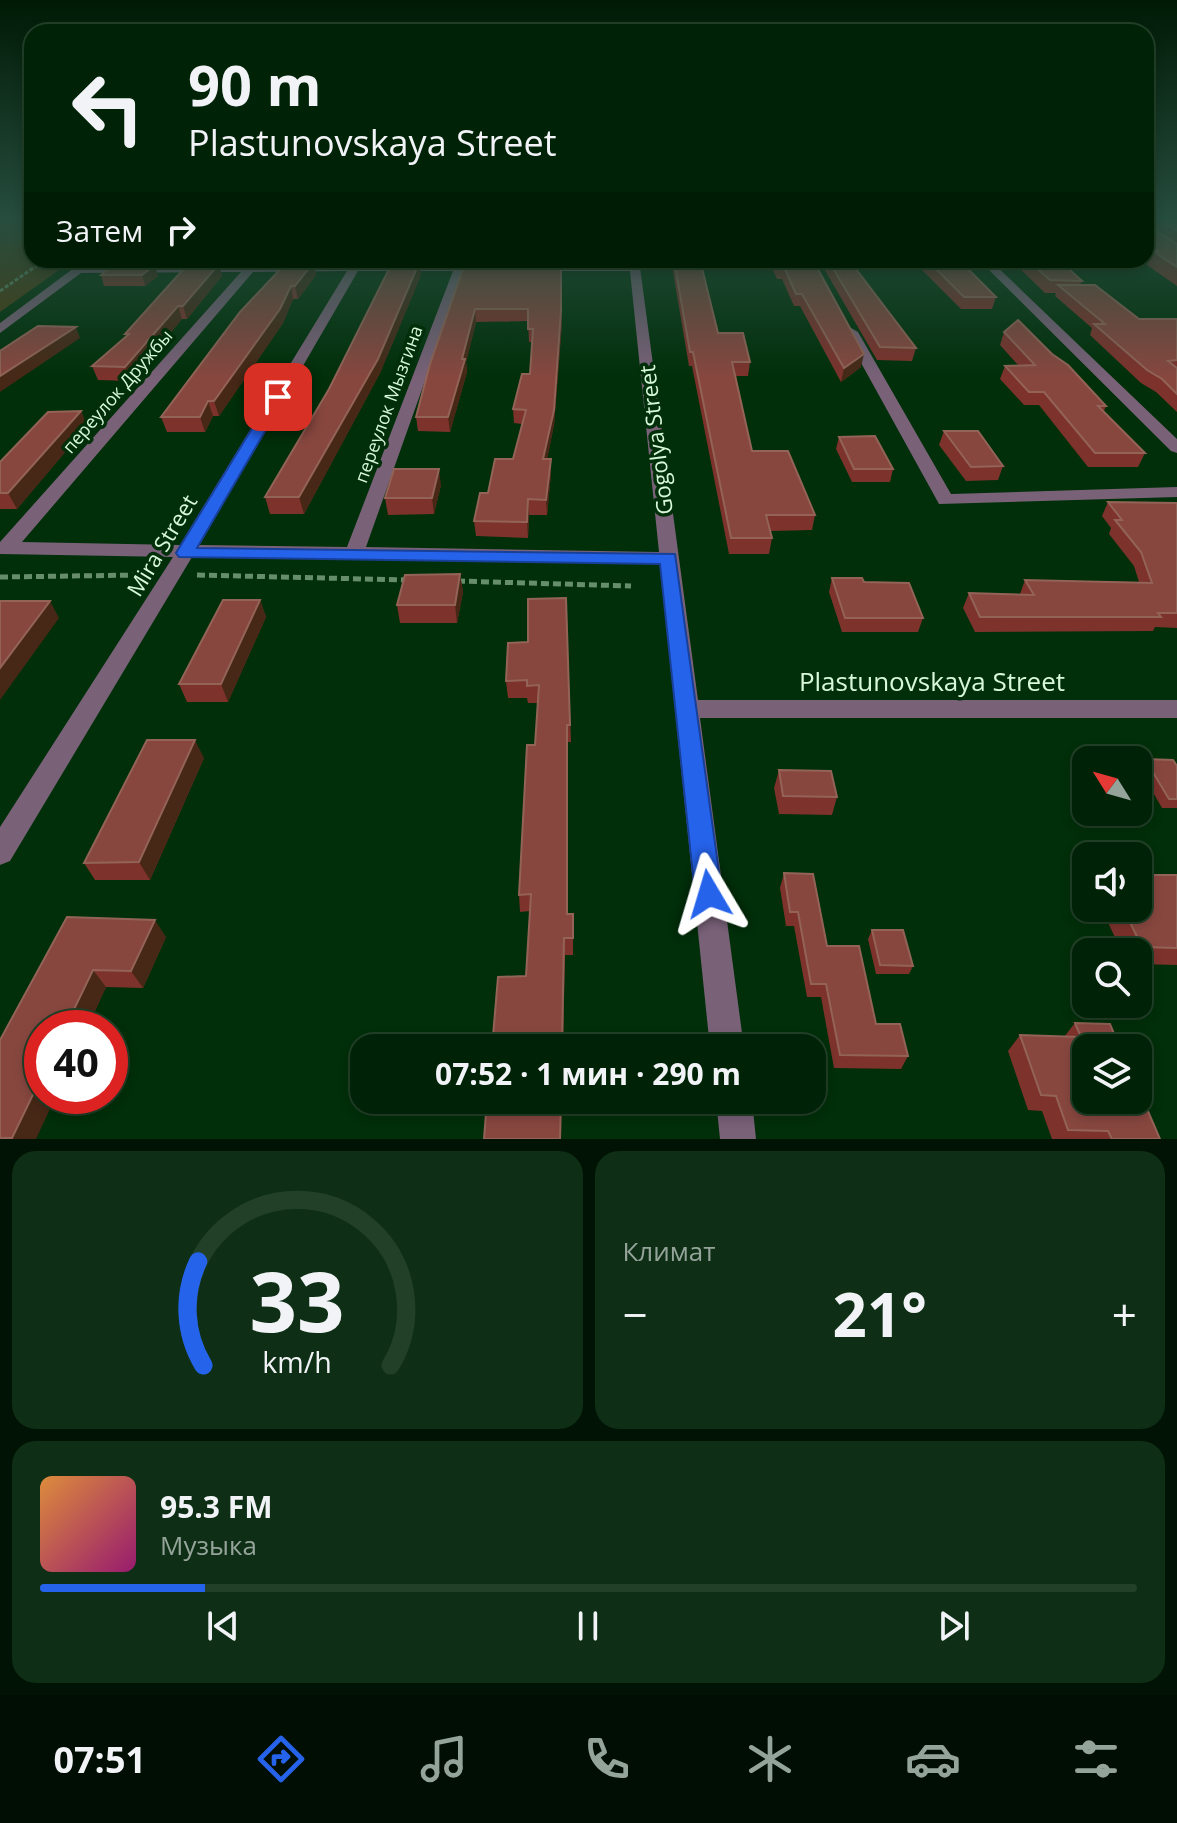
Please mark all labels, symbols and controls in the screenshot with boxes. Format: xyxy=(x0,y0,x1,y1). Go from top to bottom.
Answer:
text: 90 m xyxy=(188,46,322,122)
icon: left xyxy=(56,56,160,160)
text: Plastunovskaya Street xyxy=(188,118,557,167)
icon: right xyxy=(159,208,203,252)
text: Затем xyxy=(56,210,143,251)
street label: переулок Мызгина xyxy=(348,322,428,486)
street label: переулок Дружбы xyxy=(57,324,177,458)
pin xyxy=(244,363,312,431)
street label: Gogolya Street xyxy=(631,363,679,516)
icon: arrive xyxy=(256,375,300,419)
street label: Mira Street xyxy=(119,488,203,601)
street label: Plastunovskaya Street xyxy=(799,663,1065,699)
north arrow xyxy=(1072,746,1152,826)
map controls xyxy=(1072,746,1152,1114)
button: sound xyxy=(1072,842,1152,922)
position arrow xyxy=(667,852,751,936)
button: search xyxy=(1072,938,1152,1018)
speed limit sign: 40 xyxy=(24,1010,128,1114)
button: layers xyxy=(1072,1034,1152,1114)
text: 07:52 · 1 мин · 290 m xyxy=(435,1053,741,1094)
text: Климат xyxy=(623,1233,716,1269)
text: 33 xyxy=(250,1243,345,1356)
text: 21° xyxy=(833,1273,927,1355)
text: − xyxy=(623,1284,648,1344)
text: + xyxy=(1112,1284,1137,1344)
text: km/h xyxy=(263,1342,332,1381)
text: 95.3 FM xyxy=(160,1486,273,1527)
text: Музыка xyxy=(160,1527,257,1563)
icon: previous xyxy=(201,1604,245,1648)
icon: pause xyxy=(566,1604,610,1648)
icon: next xyxy=(932,1604,976,1648)
icon: directions xyxy=(253,1731,309,1787)
icon: music xyxy=(416,1731,472,1787)
icon: phone xyxy=(579,1731,635,1787)
icon: climate xyxy=(742,1731,798,1787)
icon: car xyxy=(905,1731,961,1787)
icon: filters xyxy=(1068,1731,1124,1787)
text: 07:51 xyxy=(53,1735,146,1784)

